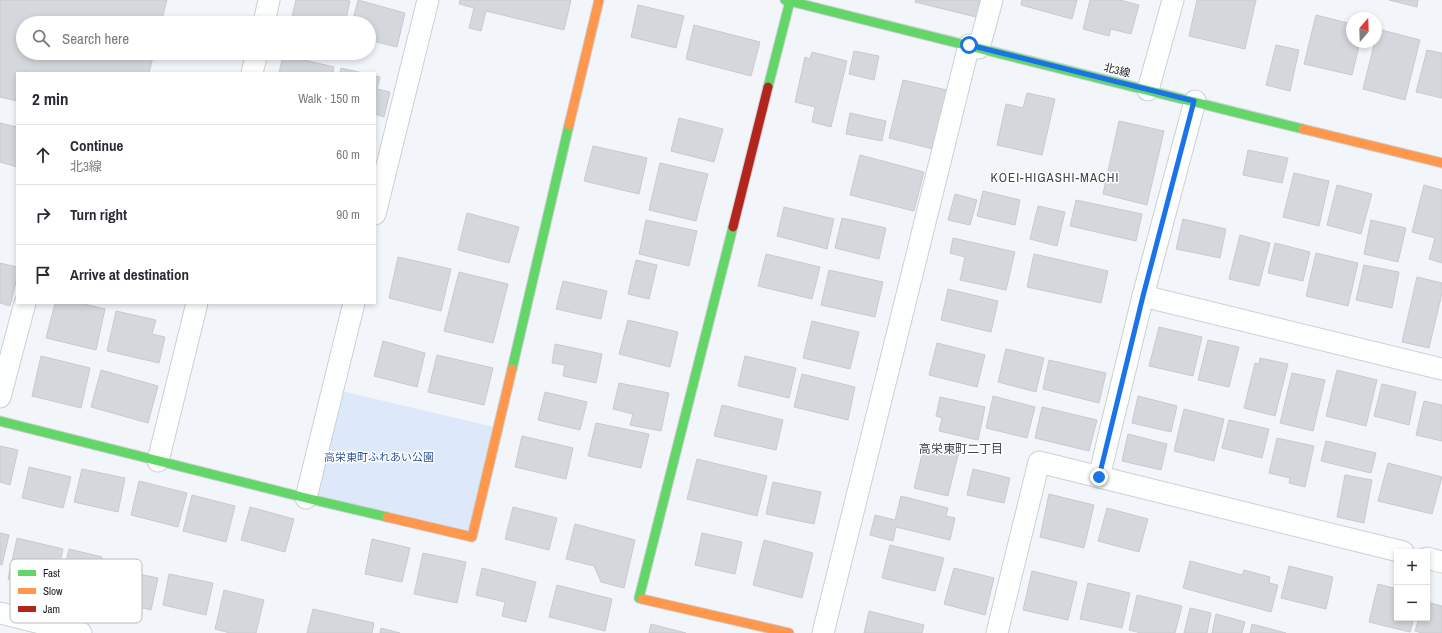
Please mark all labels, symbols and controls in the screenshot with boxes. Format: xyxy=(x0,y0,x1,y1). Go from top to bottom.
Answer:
north arrow xyxy=(1346,12,1382,48)
search box xyxy=(16,16,376,60)
icon: search xyxy=(30,27,52,49)
text: Search here xyxy=(62,28,129,49)
route start xyxy=(960,36,978,54)
street label: 北3線 xyxy=(1102,60,1132,80)
text: 2 min xyxy=(32,87,68,110)
text: Walk · 150 m xyxy=(298,90,360,107)
text: Continue xyxy=(70,135,123,156)
icon: ahead xyxy=(32,144,54,166)
text: 60 m xyxy=(336,146,360,163)
text: 北3線 xyxy=(70,158,102,175)
district label: KOEI-HIGASHI-MACHI xyxy=(991,169,1119,186)
icon: right xyxy=(32,204,54,226)
text: Turn right xyxy=(70,204,127,225)
text: 90 m xyxy=(336,206,360,223)
icon: arrive xyxy=(32,264,54,286)
text: Arrive at destination xyxy=(70,264,189,285)
district label: 高栄東町二丁目 xyxy=(919,441,1003,457)
park label: 高栄東町ふれあい公園 xyxy=(324,450,434,464)
route end xyxy=(1090,468,1108,486)
map controls xyxy=(1394,549,1430,621)
button: + xyxy=(1394,549,1430,585)
legend xyxy=(10,559,142,623)
text: Fast xyxy=(43,566,61,580)
text: Slow xyxy=(43,584,63,598)
button: − xyxy=(1394,585,1430,621)
text: Jam xyxy=(43,602,60,616)

